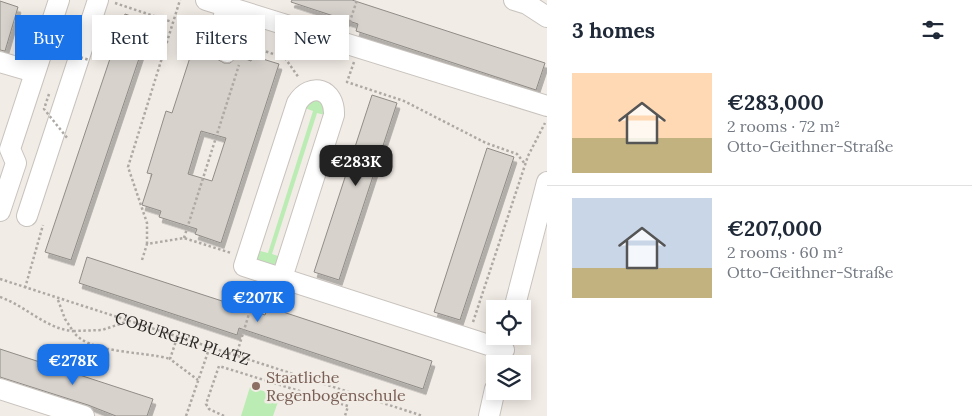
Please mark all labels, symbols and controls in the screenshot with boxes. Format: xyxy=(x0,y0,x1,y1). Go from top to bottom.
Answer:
chip: Buy xyxy=(15,15,82,60)
chip: Rent xyxy=(92,15,167,60)
chip: Filters xyxy=(177,15,265,60)
chip: New xyxy=(275,15,349,60)
icon: filters xyxy=(919,16,947,44)
text: 3 homes xyxy=(572,17,655,44)
text: €283,000 xyxy=(727,89,824,116)
icon: home xyxy=(612,93,672,153)
text: 2 rooms · 72 m² xyxy=(727,116,840,136)
text: Otto-Geithner-Straße xyxy=(727,136,893,156)
pin: €283K xyxy=(321,144,391,187)
text: €283K xyxy=(331,151,381,171)
text: €207,000 xyxy=(727,215,822,242)
icon: home xyxy=(612,218,672,278)
text: 2 rooms · 60 m² xyxy=(727,242,843,262)
text: Otto-Geithner-Straße xyxy=(727,262,893,282)
pin: €207K xyxy=(223,280,293,323)
text: €207K xyxy=(233,287,283,307)
map controls xyxy=(486,300,531,400)
button: locate xyxy=(486,300,531,345)
street label: COBURGER PLATZ xyxy=(113,307,253,369)
pin: €278K xyxy=(38,344,108,386)
text: €278K xyxy=(48,350,98,370)
button: layers xyxy=(486,355,531,400)
place label: Staatliche Regenbogenschule xyxy=(266,367,406,405)
marker: Staatliche Regenbogenschule xyxy=(250,380,262,392)

